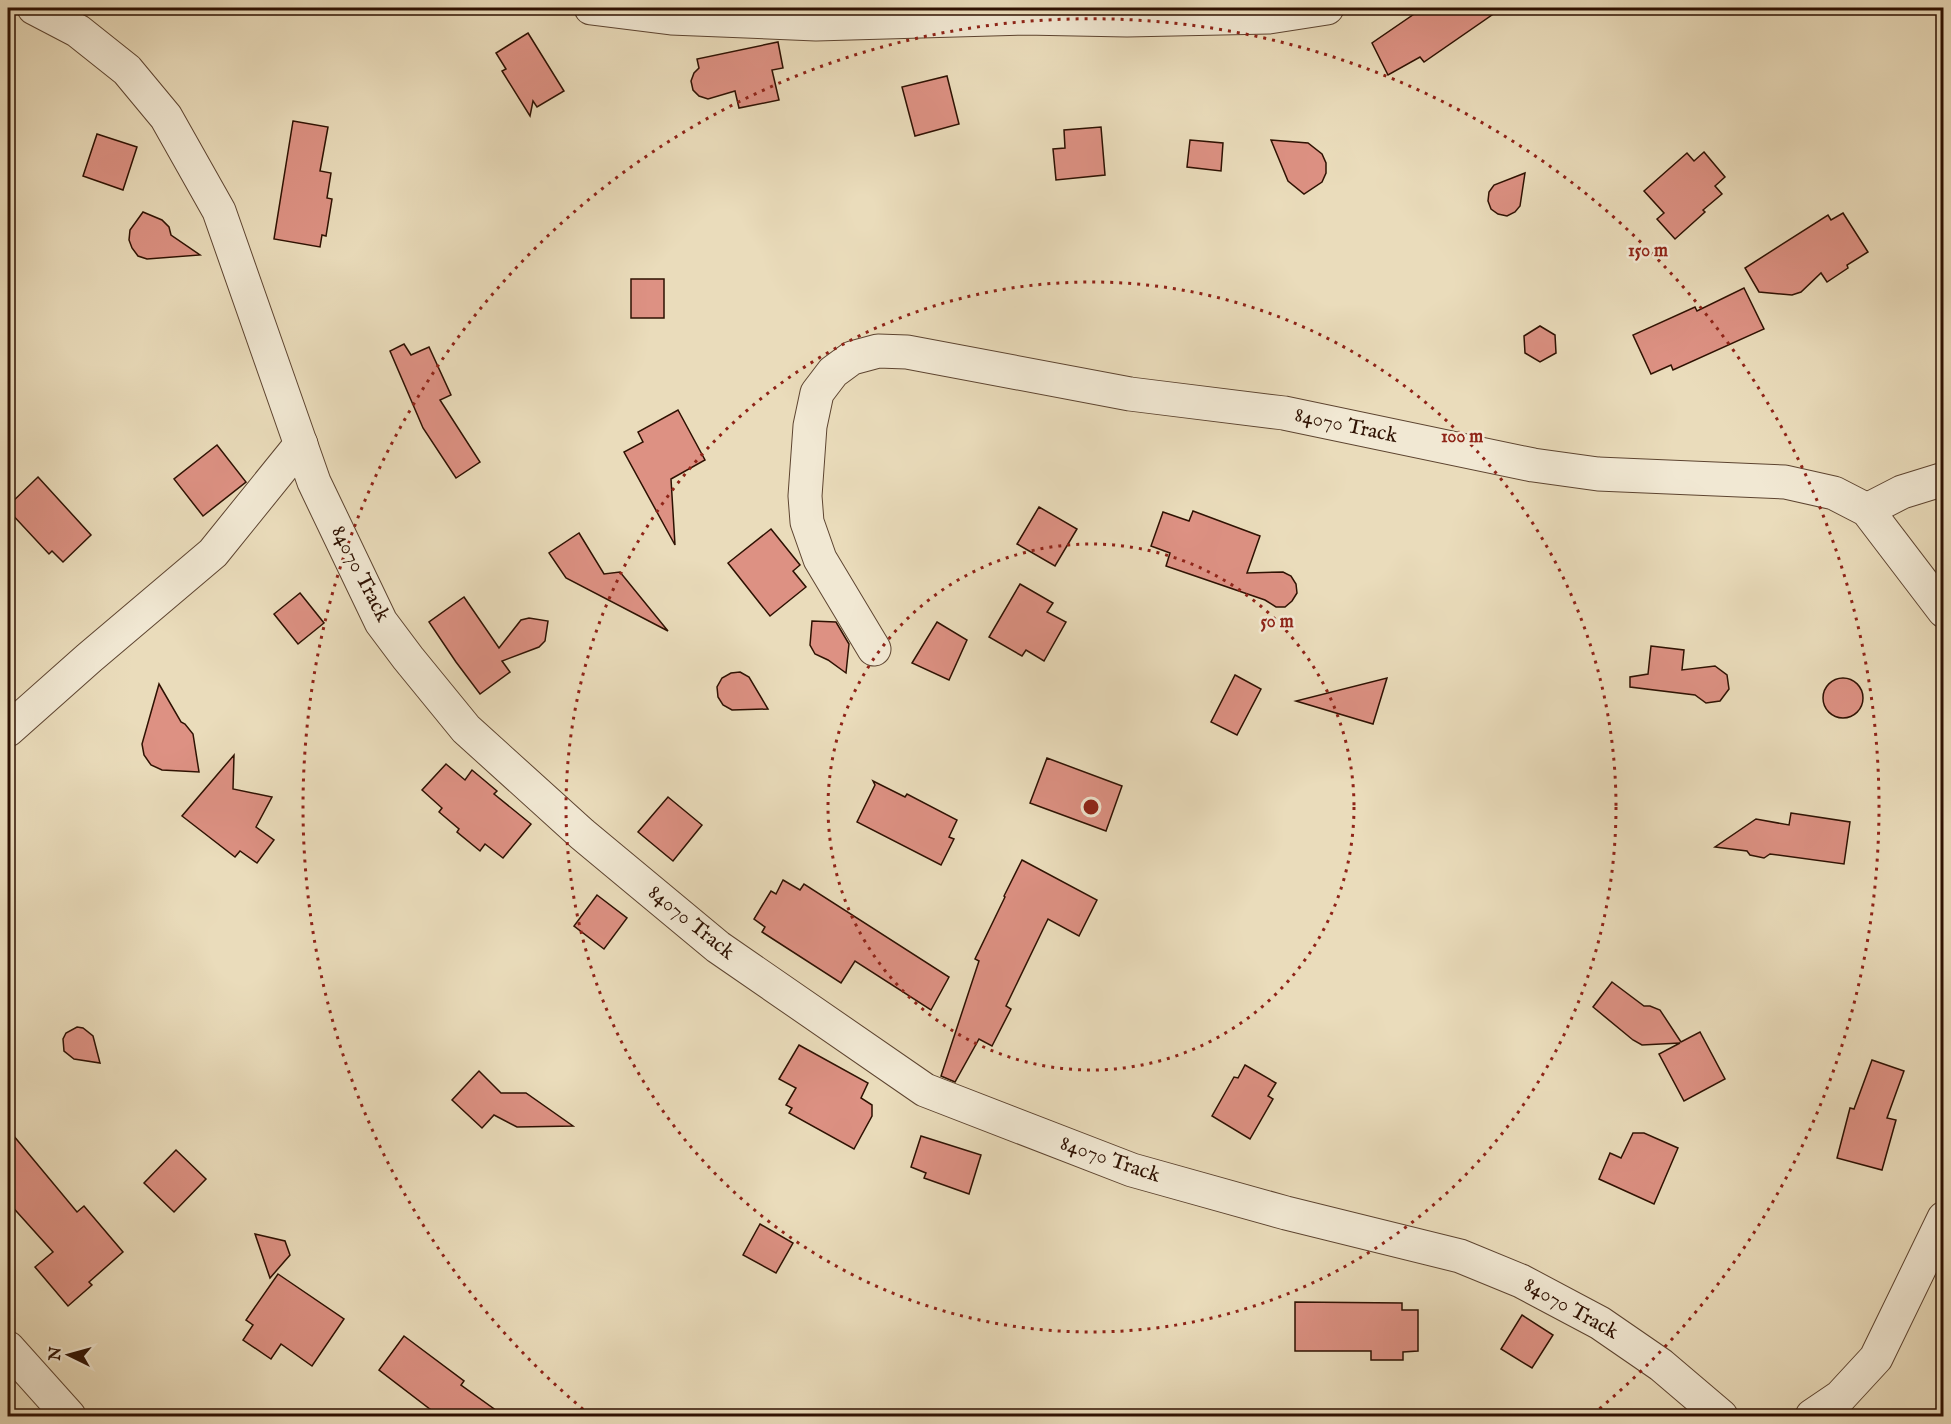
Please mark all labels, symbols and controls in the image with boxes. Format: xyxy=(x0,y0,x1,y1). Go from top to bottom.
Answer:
text: 150 m xyxy=(1628,240,1668,263)
street label: 84070 Track xyxy=(1292,402,1401,450)
text: 100 m xyxy=(1441,426,1483,449)
street label: 84070 Track xyxy=(324,521,396,627)
text: 50 m xyxy=(1260,611,1294,634)
centre of rings xyxy=(1081,797,1101,817)
street label: 84070 Track xyxy=(642,880,741,967)
street label: 84070 Track xyxy=(1056,1130,1164,1190)
street label: 84070 Track xyxy=(1519,1272,1624,1346)
north arrow xyxy=(39,1325,99,1385)
text: N xyxy=(45,1346,67,1363)

